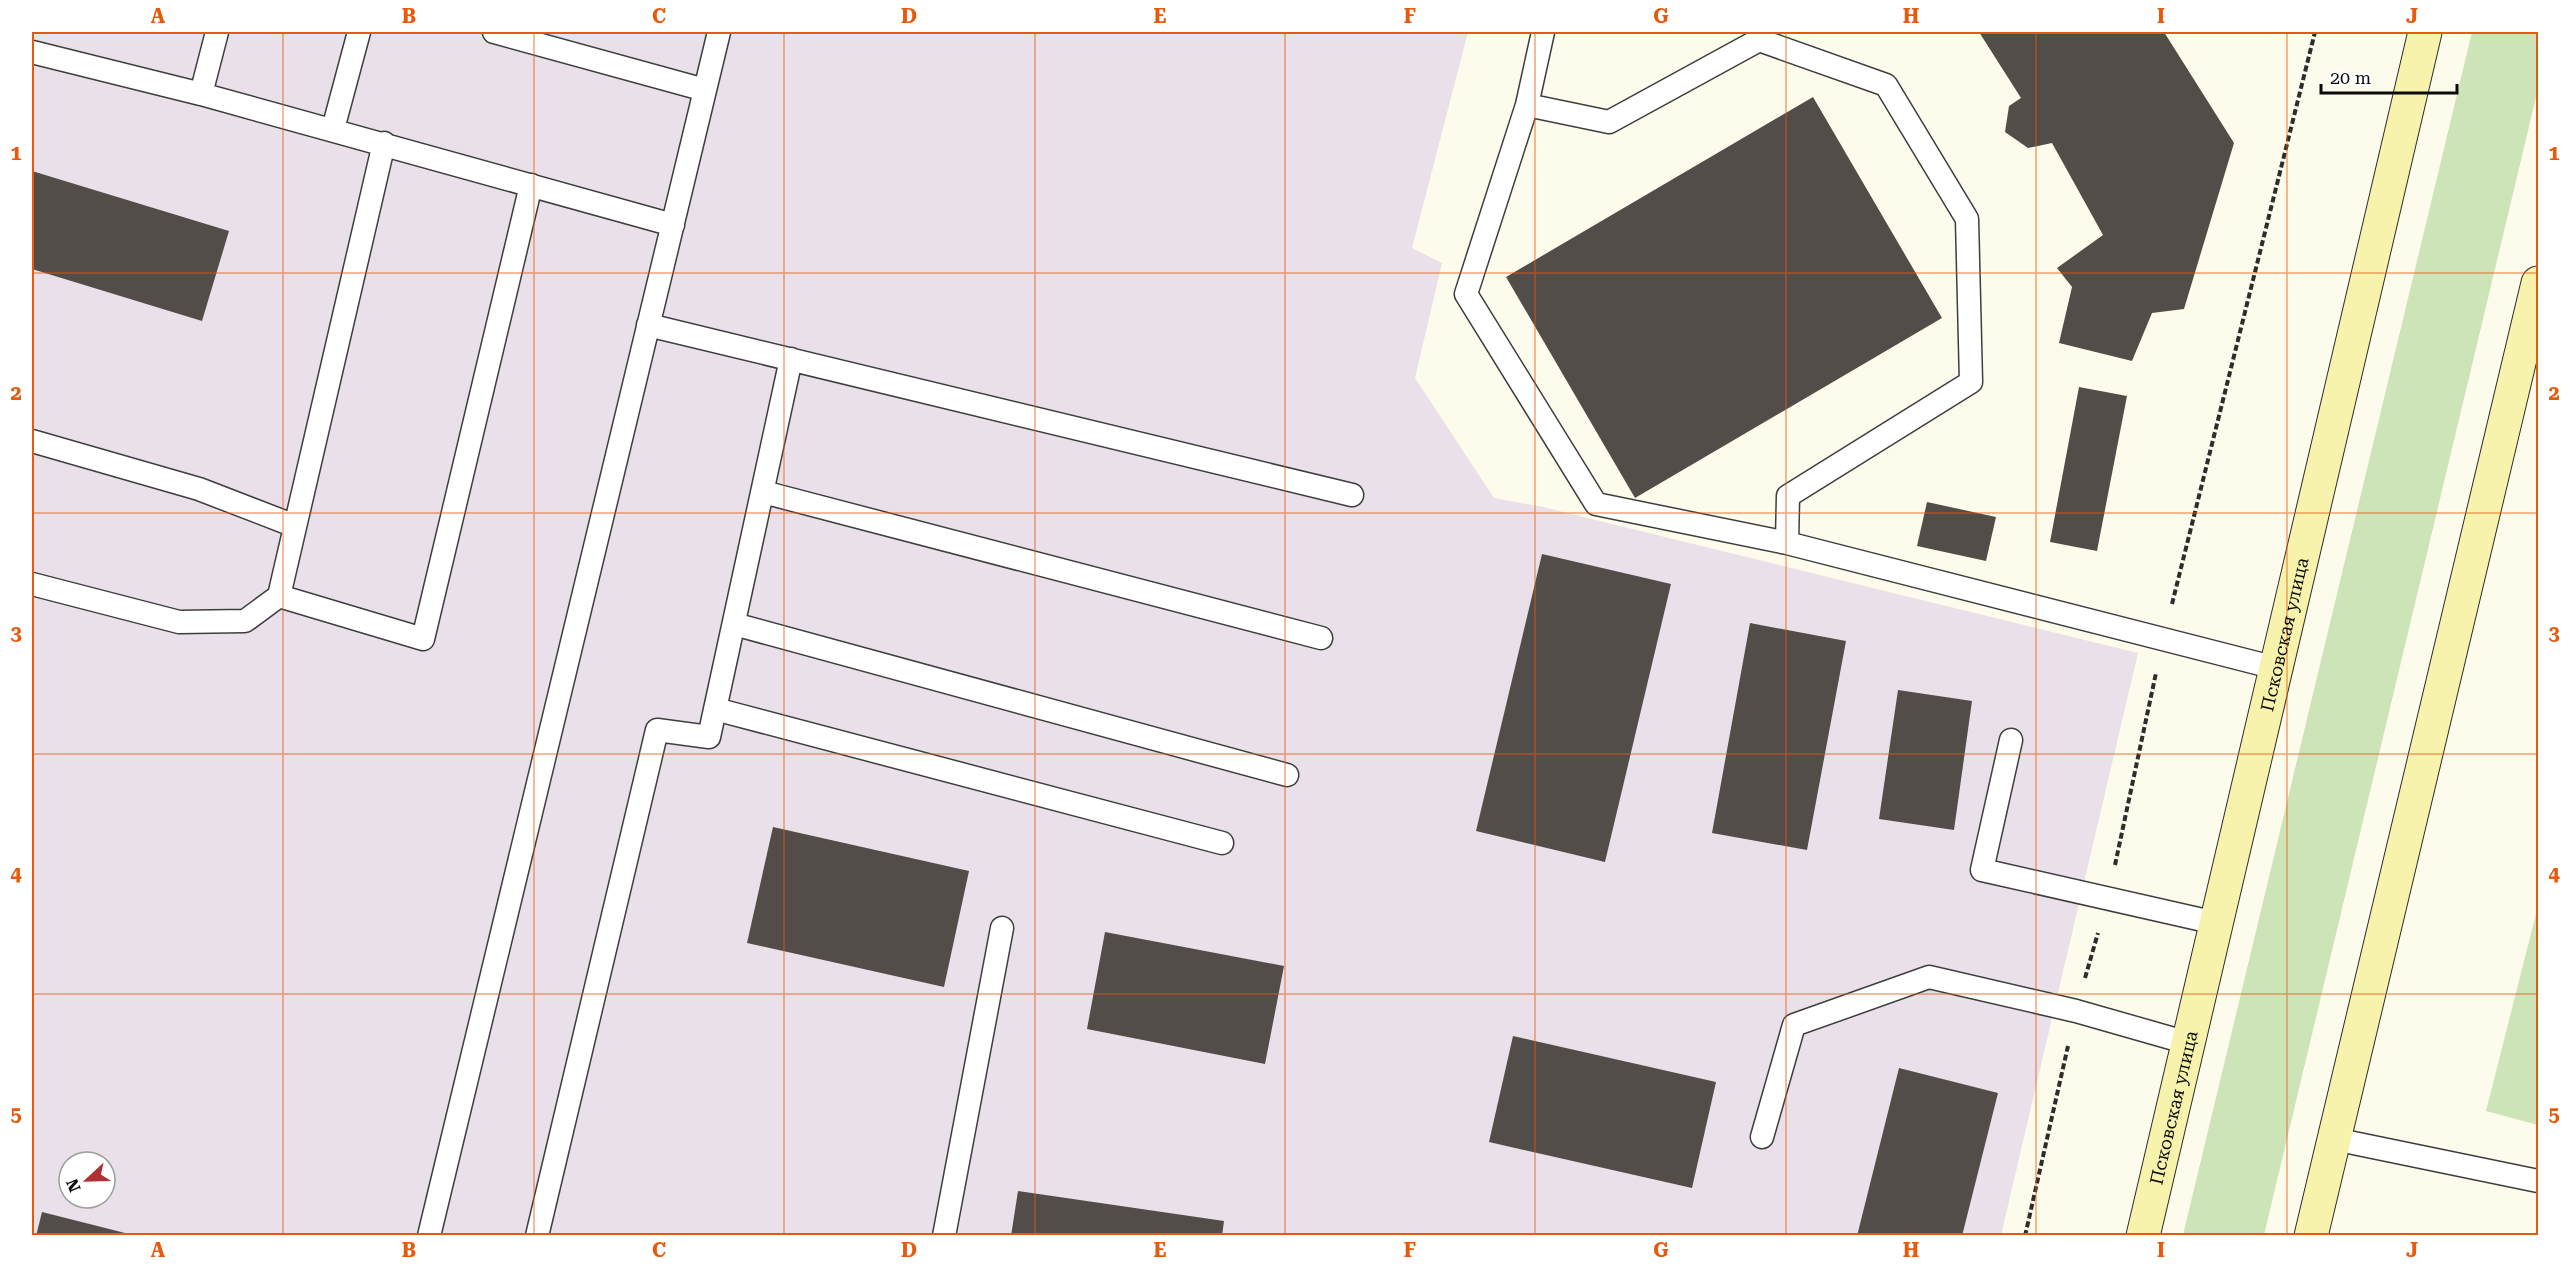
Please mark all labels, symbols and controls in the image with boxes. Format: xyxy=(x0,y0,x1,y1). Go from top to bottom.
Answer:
text: A xyxy=(151,4,166,28)
text: B xyxy=(402,4,416,28)
text: C xyxy=(652,4,666,28)
text: D xyxy=(901,4,917,28)
text: E xyxy=(1154,4,1167,28)
text: F xyxy=(1404,4,1416,28)
text: G xyxy=(1653,4,1669,28)
text: H xyxy=(1903,4,1919,28)
text: I xyxy=(2157,4,2165,28)
text: J xyxy=(2406,4,2418,28)
scale bar xyxy=(2321,57,2458,95)
text: 20 m xyxy=(2330,67,2371,88)
text: 1 xyxy=(10,141,22,165)
text: 1 xyxy=(2548,141,2560,165)
text: 2 xyxy=(10,381,22,405)
text: 2 xyxy=(2548,381,2560,405)
street label: Псковская улица xyxy=(2256,555,2312,713)
text: 3 xyxy=(10,621,22,645)
text: 3 xyxy=(2548,621,2560,645)
text: 4 xyxy=(10,862,22,886)
text: 4 xyxy=(2548,862,2560,886)
street label: Псковская улица xyxy=(2145,1028,2201,1186)
text: 5 xyxy=(10,1102,22,1126)
text: 5 xyxy=(2548,1102,2560,1126)
north arrow xyxy=(57,1150,117,1210)
text: N xyxy=(62,1176,85,1195)
text: A xyxy=(151,1238,166,1262)
text: B xyxy=(402,1238,416,1262)
text: C xyxy=(652,1238,666,1262)
text: D xyxy=(901,1238,917,1262)
text: E xyxy=(1154,1238,1167,1262)
text: F xyxy=(1404,1238,1416,1262)
text: G xyxy=(1653,1238,1669,1262)
text: H xyxy=(1903,1238,1919,1262)
text: I xyxy=(2157,1238,2165,1262)
text: J xyxy=(2406,1238,2418,1262)

